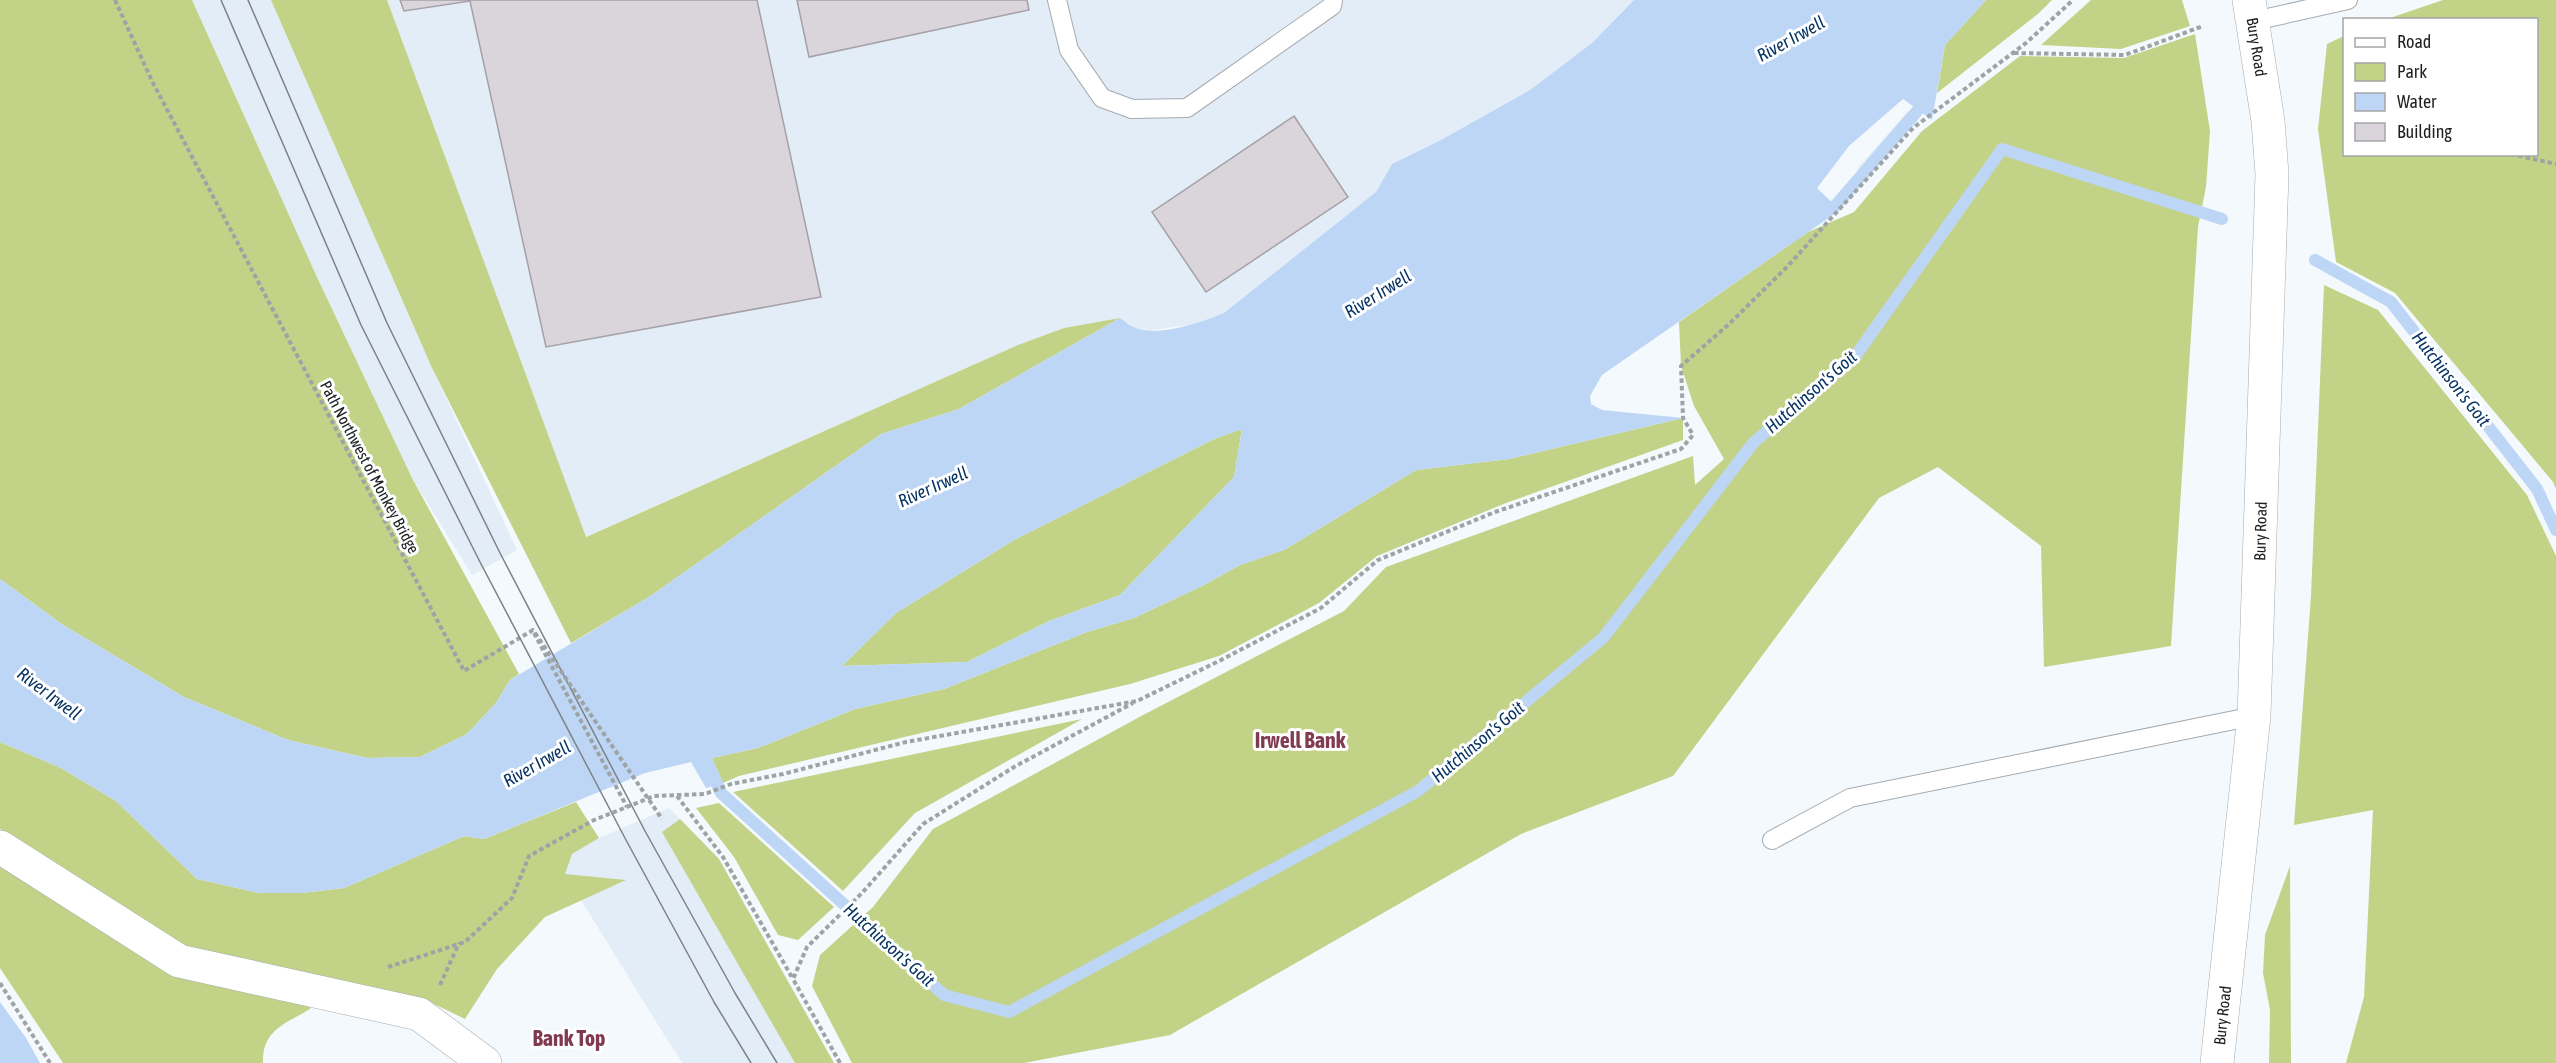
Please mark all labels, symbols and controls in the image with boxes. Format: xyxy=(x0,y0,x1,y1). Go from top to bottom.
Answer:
water label: River Irwell xyxy=(1753,11,1828,66)
street label: Bury Road xyxy=(2242,16,2271,78)
legend xyxy=(2343,18,2538,156)
text: Road xyxy=(2397,31,2431,52)
text: Park xyxy=(2397,61,2427,82)
text: Water xyxy=(2397,91,2437,112)
text: Building xyxy=(2397,121,2452,142)
water label: River Irwell xyxy=(1341,265,1415,322)
water label: Hutchinson's Goit xyxy=(2408,327,2495,431)
water label: Hutchinson's Goit xyxy=(1760,346,1861,437)
street label: Path Northwest of Monkey Bridge xyxy=(316,378,423,557)
water label: River Irwell xyxy=(894,462,971,511)
street label: Bury Road xyxy=(2250,501,2270,561)
water label: River Irwell xyxy=(13,663,85,724)
water label: Hutchinson's Goit xyxy=(1427,696,1529,787)
district label: Irwell Bank xyxy=(1255,727,1346,753)
water label: River Irwell xyxy=(499,736,574,791)
water label: Hutchinson's Goit xyxy=(840,898,940,991)
street label: Bury Road xyxy=(2210,985,2234,1046)
district label: Bank Top xyxy=(532,1025,606,1051)

